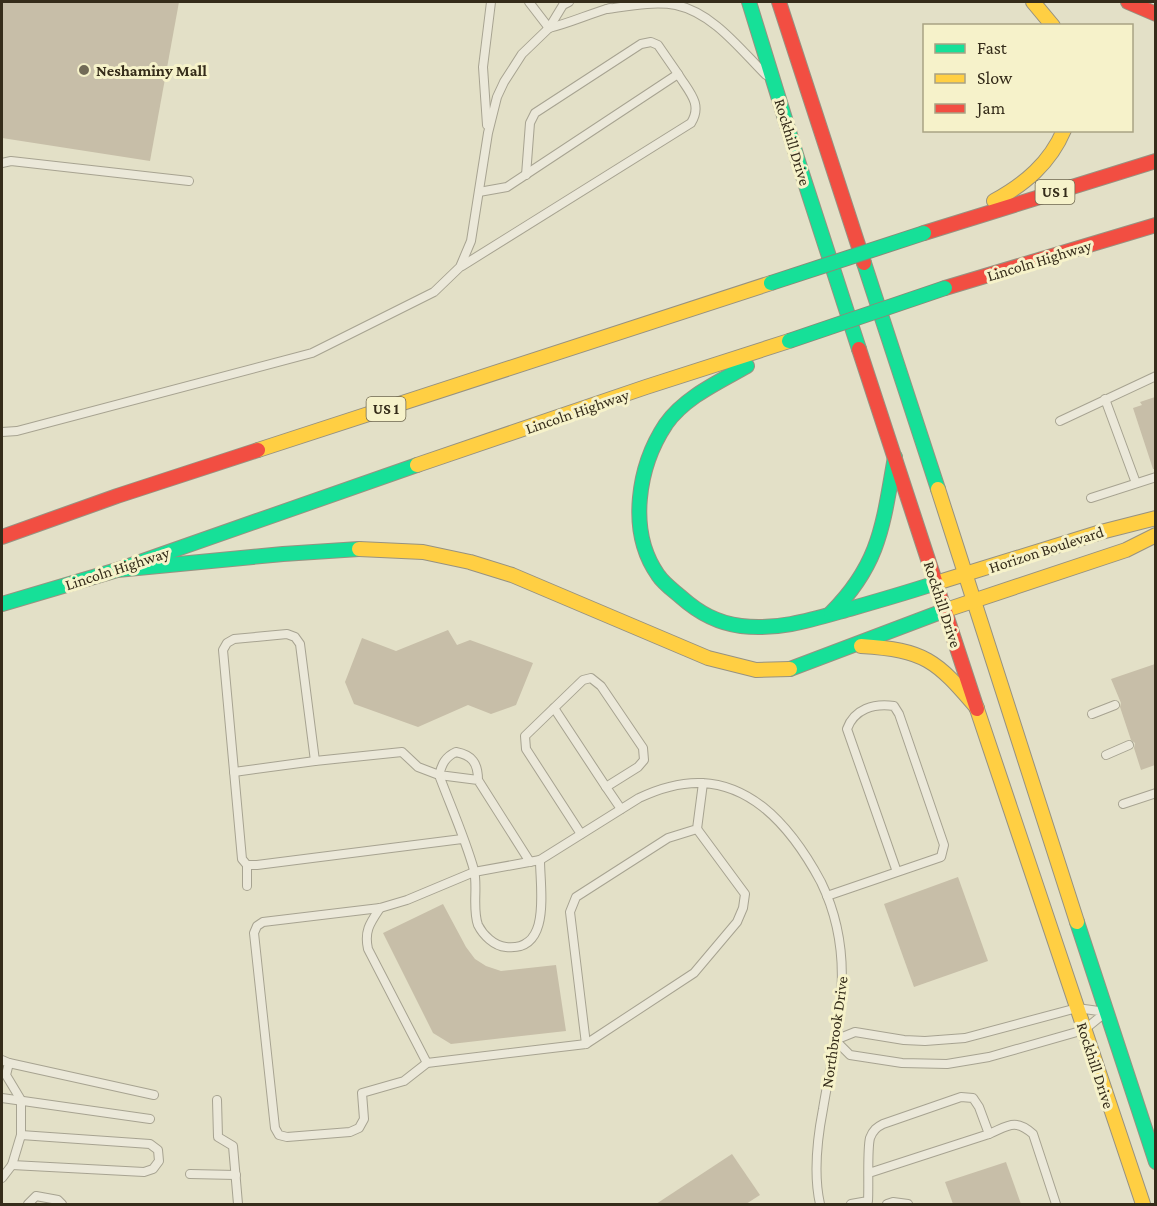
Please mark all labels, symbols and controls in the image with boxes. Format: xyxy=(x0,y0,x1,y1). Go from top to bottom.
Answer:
legend xyxy=(923,24,1133,132)
text: Fast xyxy=(977,38,1008,58)
place label: Neshaminy Mall xyxy=(96,62,207,79)
marker: Neshaminy Mall xyxy=(77,63,91,77)
text: Slow xyxy=(977,68,1013,88)
street label: Rockhill Drive xyxy=(771,97,814,188)
text: Jam xyxy=(975,98,1006,118)
road number: US 1 xyxy=(1036,180,1074,204)
street label: Lincoln Highway xyxy=(985,236,1094,285)
street label: Lincoln Highway xyxy=(523,386,632,438)
road number: US 1 xyxy=(366,397,406,421)
street label: Horizon Boulevard xyxy=(987,523,1106,576)
street label: Lincoln Highway xyxy=(63,543,172,594)
street label: Rockhill Drive xyxy=(921,559,964,649)
street label: Northbrook Drive xyxy=(818,975,851,1089)
street label: Rockhill Drive xyxy=(1074,1020,1117,1110)

